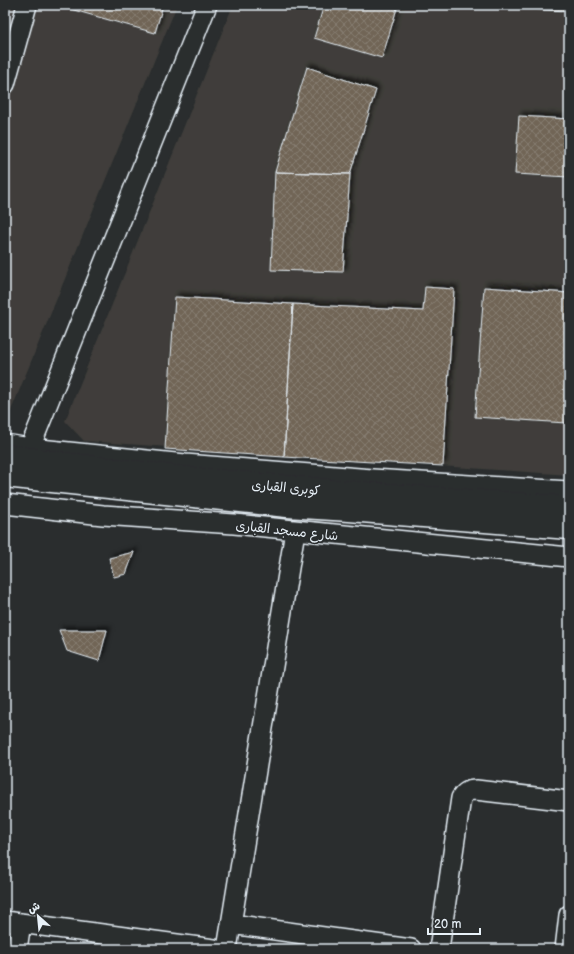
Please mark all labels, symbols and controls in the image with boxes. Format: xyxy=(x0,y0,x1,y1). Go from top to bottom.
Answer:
street label: كوبرى القبارى xyxy=(251,477,321,499)
street label: شارع مسجد القبارى xyxy=(235,518,339,545)
north arrow xyxy=(18,896,58,936)
text: ش xyxy=(25,899,42,916)
scale bar xyxy=(428,910,480,936)
text: 20 m xyxy=(434,917,461,932)

